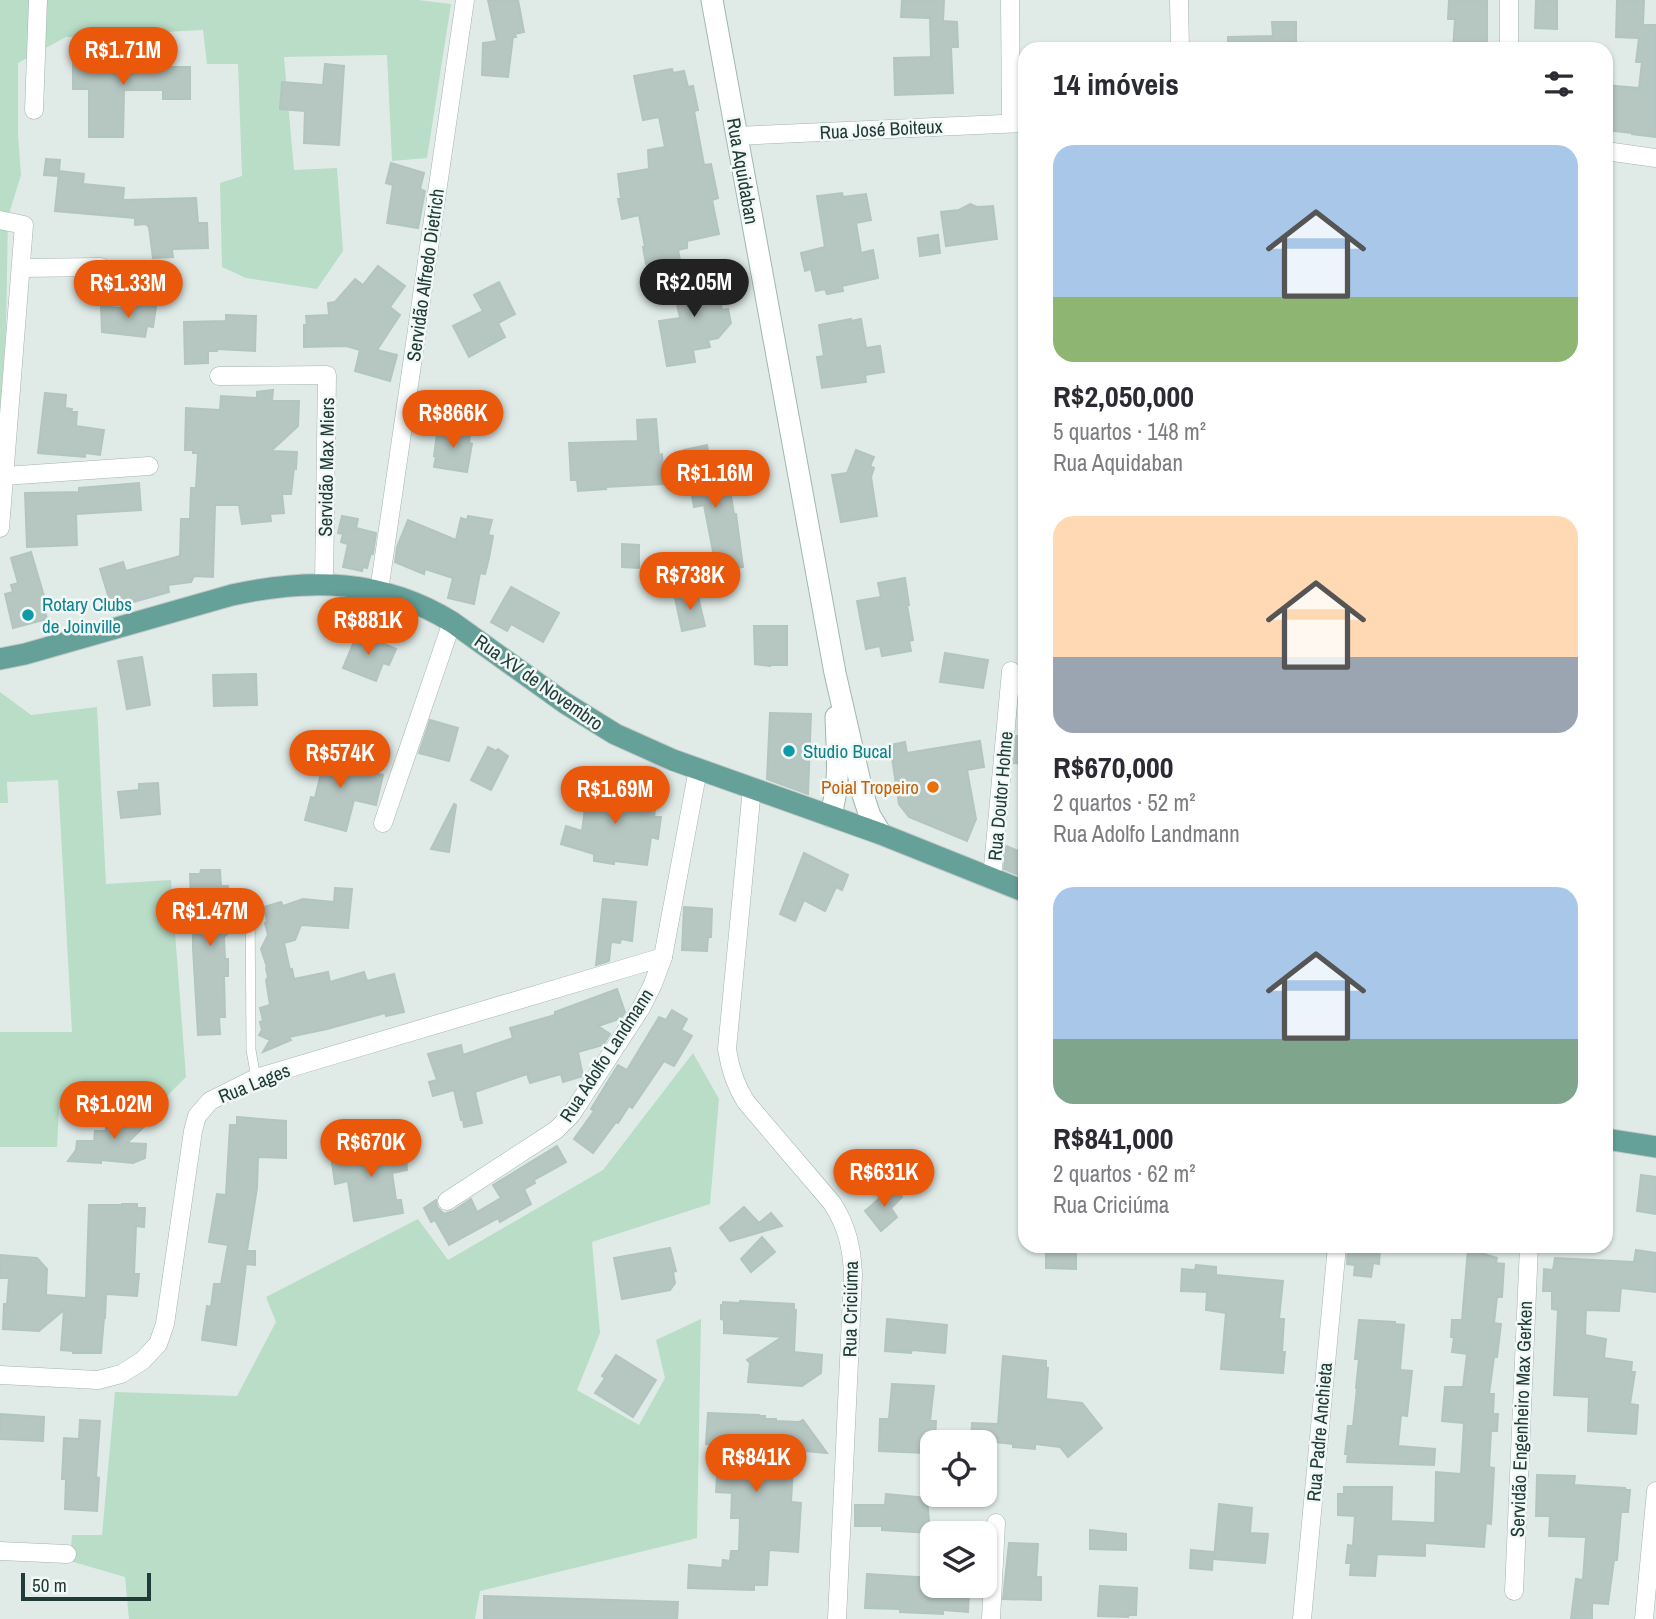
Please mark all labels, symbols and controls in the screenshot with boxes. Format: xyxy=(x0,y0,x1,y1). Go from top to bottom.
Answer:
pin: R$1.71M xyxy=(58,28,188,87)
text: R$1.71M xyxy=(85,34,161,65)
text: 14 imóveis xyxy=(1053,64,1179,104)
icon: filters xyxy=(1540,65,1578,103)
street label: Rua José Boiteux xyxy=(819,113,943,145)
street label: Rua Aquidaban xyxy=(721,116,765,226)
street label: Servidão Alfredo Dietrich xyxy=(400,187,450,363)
icon: home xyxy=(1253,191,1379,317)
pin: R$1.33M xyxy=(63,260,193,320)
pin: R$2.05M xyxy=(629,260,759,319)
text: R$2.05M xyxy=(656,266,732,297)
text: R$1.33M xyxy=(90,267,166,298)
text: R$2,050,000 xyxy=(1053,376,1194,416)
pin: R$866K xyxy=(396,391,510,450)
street label: Servidão Max Miers xyxy=(312,397,340,537)
text: R$866K xyxy=(418,397,488,428)
text: 5 quartos · 148 m² xyxy=(1053,416,1206,447)
text: Rua Aquidaban xyxy=(1053,447,1183,478)
pin: R$1.16M xyxy=(650,450,780,510)
text: R$1.16M xyxy=(677,457,753,488)
pin: R$738K xyxy=(633,552,747,612)
text: R$738K xyxy=(655,559,725,590)
icon: home xyxy=(1253,562,1379,688)
place label: Rotary Clubs de Joinville xyxy=(42,591,132,639)
pin: R$881K xyxy=(311,598,425,657)
text: R$881K xyxy=(333,604,403,635)
marker: Rotary Clubs de Joinville xyxy=(20,607,36,623)
street label: Rua XV de Novembro xyxy=(469,628,609,736)
pin: R$574K xyxy=(283,730,397,790)
street label: Rua Doutor Hohne xyxy=(981,730,1019,862)
text: R$574K xyxy=(305,737,375,768)
place label: Studio Bucal xyxy=(803,738,891,764)
marker: Studio Bucal xyxy=(781,743,797,759)
text: R$670,000 xyxy=(1053,747,1173,787)
pin: R$1.69M xyxy=(550,766,680,826)
text: R$1.69M xyxy=(577,773,653,804)
place label: Poial Tropeiro xyxy=(821,774,919,800)
marker: Poial Tropeiro xyxy=(925,779,941,795)
text: 2 quartos · 52 m² xyxy=(1053,787,1196,818)
text: Rua Adolfo Landmann xyxy=(1053,818,1240,849)
pin: R$1.47M xyxy=(145,888,275,948)
text: R$1.47M xyxy=(172,895,248,926)
icon: home xyxy=(1253,933,1379,1059)
street label: Rua Adolfo Landmann xyxy=(553,983,659,1127)
street label: Rua Lages xyxy=(214,1057,294,1109)
pin: R$1.02M xyxy=(49,1082,179,1141)
text: R$1.02M xyxy=(76,1088,152,1119)
text: R$841,000 xyxy=(1053,1118,1173,1158)
pin: R$670K xyxy=(314,1120,428,1179)
text: R$670K xyxy=(336,1126,406,1157)
pin: R$631K xyxy=(827,1150,941,1209)
text: R$631K xyxy=(849,1156,919,1187)
text: 2 quartos · 62 m² xyxy=(1053,1158,1196,1189)
text: Rua Criciúma xyxy=(1053,1189,1169,1220)
street label: Rua Criciúma xyxy=(836,1260,864,1357)
street label: Servidão Engenheiro Max Gerken xyxy=(1504,1300,1538,1538)
street label: Rua Padre Anchieta xyxy=(1300,1361,1338,1503)
map controls xyxy=(920,1430,997,1598)
button: locate xyxy=(920,1430,997,1507)
pin: R$841K xyxy=(699,1434,813,1494)
text: R$841K xyxy=(721,1441,791,1472)
button: layers xyxy=(920,1521,997,1598)
scale bar xyxy=(21,1570,150,1602)
text: 50 m xyxy=(32,1572,67,1598)

